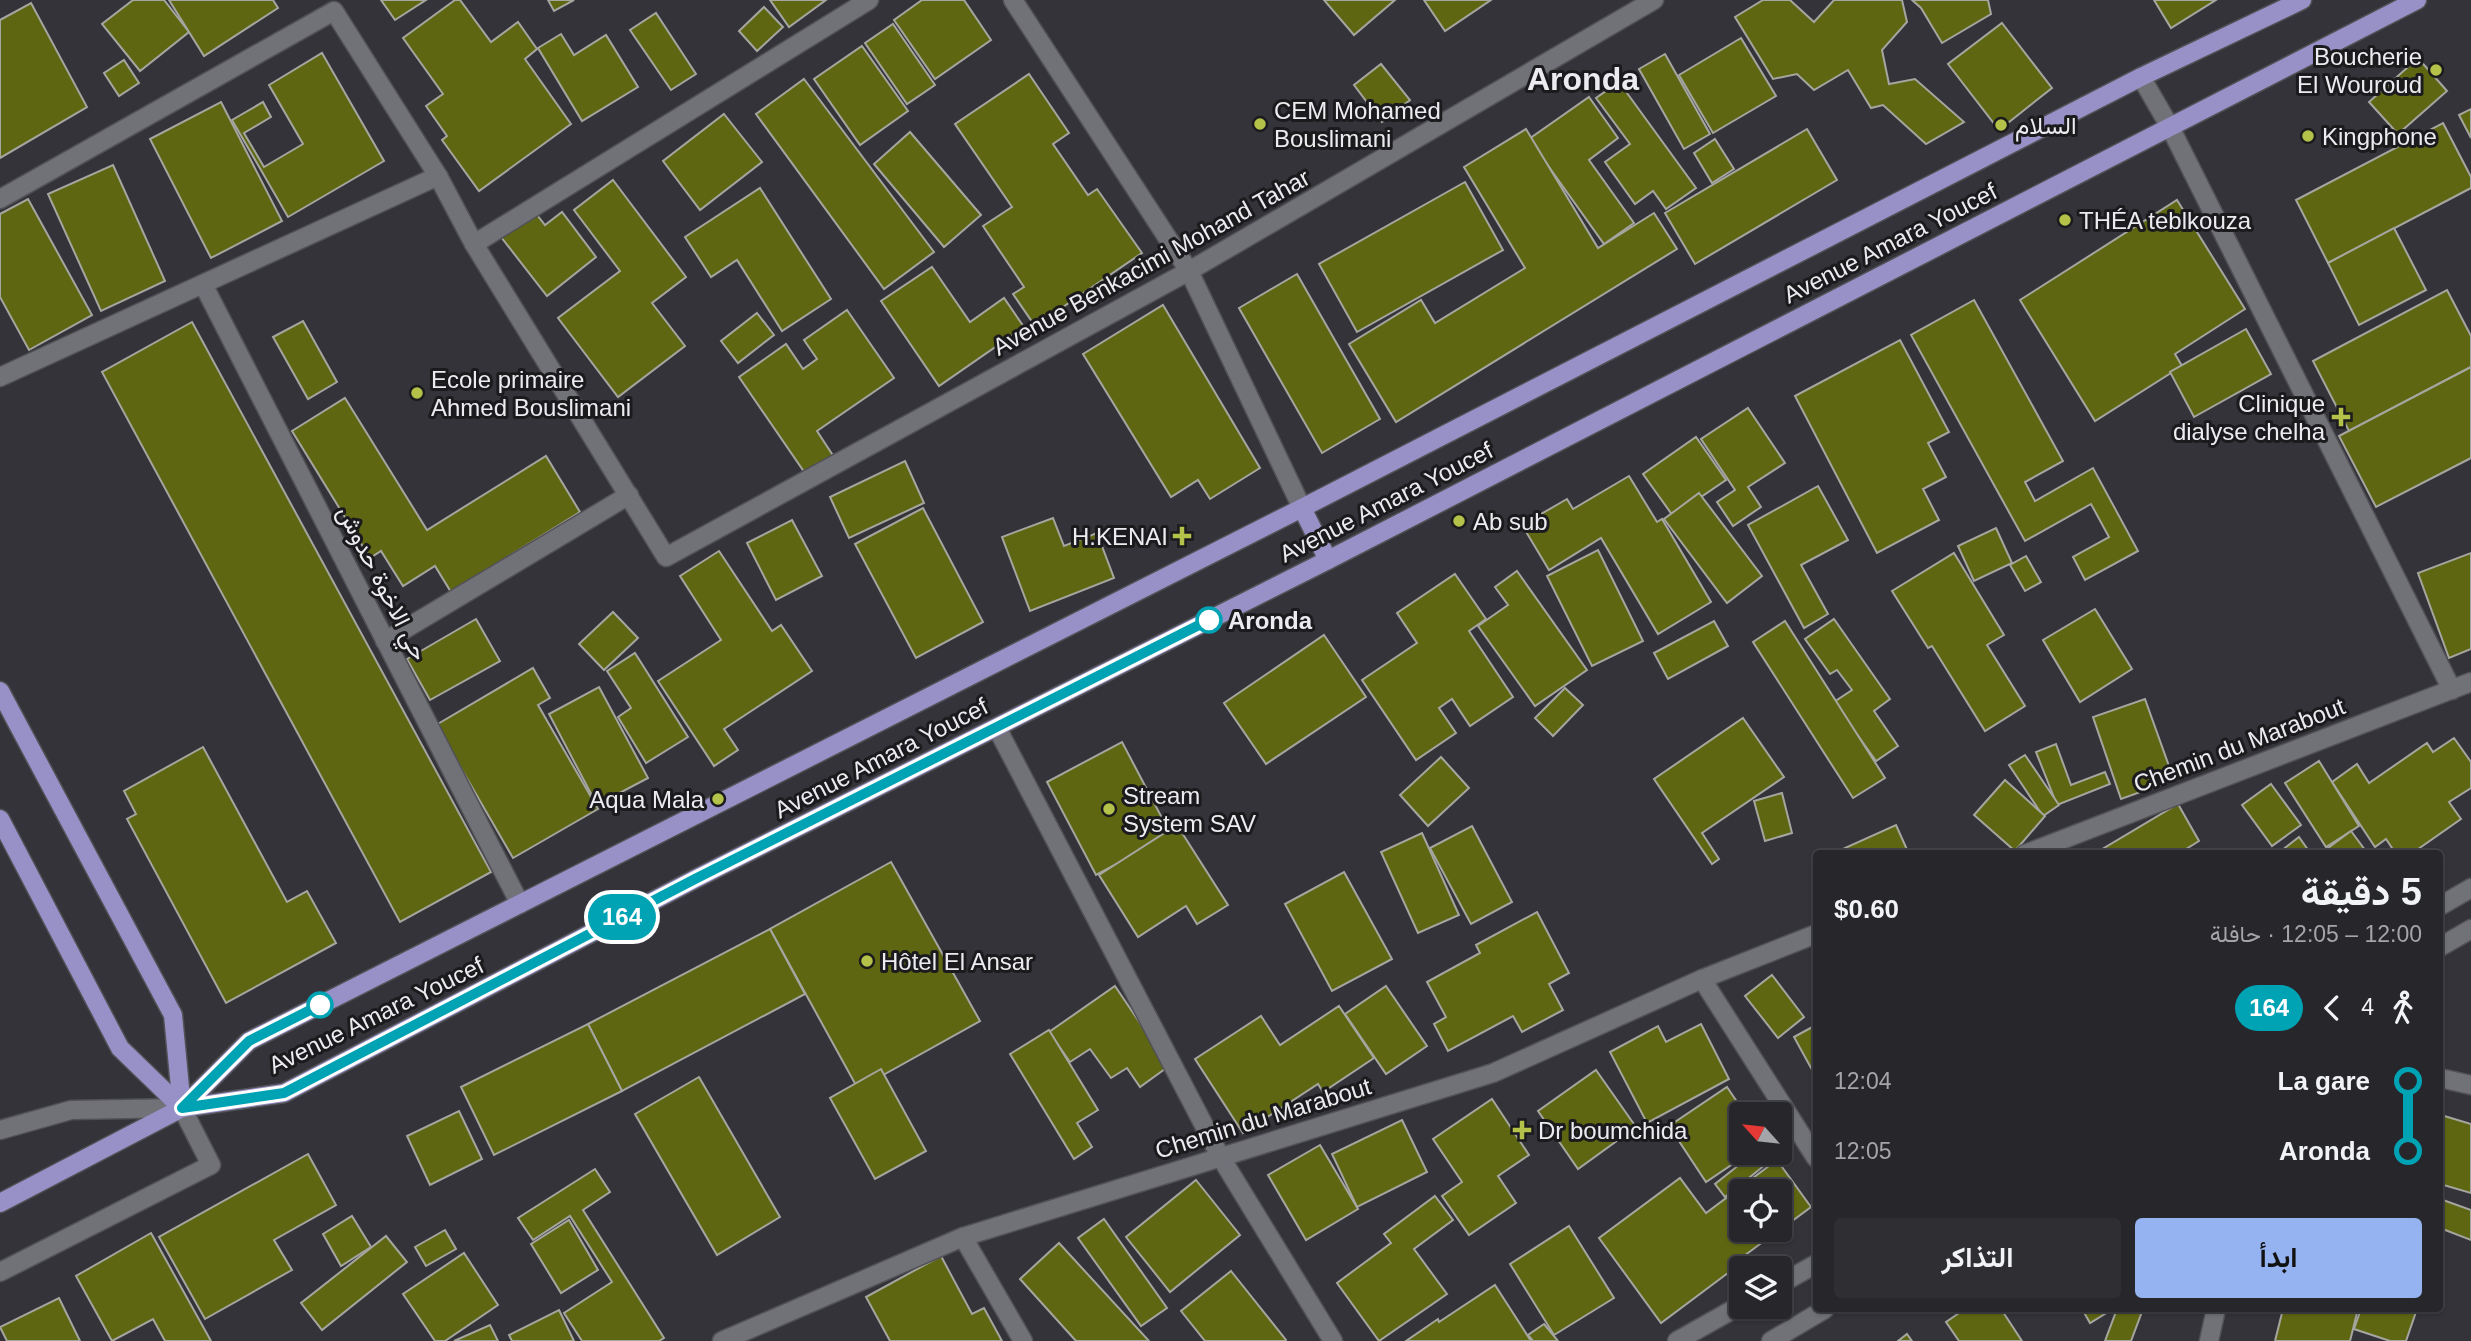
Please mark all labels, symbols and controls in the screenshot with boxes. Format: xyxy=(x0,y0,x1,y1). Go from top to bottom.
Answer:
place label: Boucherie El Wouroud xyxy=(2297,43,2422,98)
district label: Aronda xyxy=(1527,61,1639,97)
marker: Boucherie El Wouroud xyxy=(2428,62,2444,78)
place label: CEM Mohamed Bouslimani xyxy=(1274,97,1441,152)
place label: السلام xyxy=(2015,112,2076,142)
marker: CEM Mohamed Bouslimani xyxy=(1252,116,1268,132)
marker: السلام xyxy=(1993,117,2009,133)
place label: Kingphone xyxy=(2322,123,2437,150)
marker: Kingphone xyxy=(2300,128,2316,144)
street label: Avenue Benkacimi Mohand Tahar xyxy=(988,163,1314,361)
street label: Avenue Amara Youcef xyxy=(1779,177,2001,309)
place label: THÉA teblkouza xyxy=(2079,207,2252,234)
marker: THÉA teblkouza xyxy=(2057,212,2073,228)
place label: Ecole primaire Ahmed Bouslimani xyxy=(431,366,631,421)
marker: Ecole primaire Ahmed Bouslimani xyxy=(409,385,425,401)
place label: Clinique dialyse chelha xyxy=(2173,390,2326,445)
marker: Clinique dialyse chelha xyxy=(2331,407,2351,427)
street label: Avenue Amara Youcef xyxy=(1275,436,1497,568)
street label: حي الاخوة حدوش xyxy=(327,501,434,668)
place label: Ab sub xyxy=(1473,508,1548,535)
marker: Ab sub xyxy=(1451,513,1467,529)
place label: H.KENAI xyxy=(1072,523,1168,550)
marker: H.KENAI xyxy=(1174,528,1190,544)
marker: Aronda xyxy=(1196,607,1222,633)
place label: Aronda xyxy=(1228,607,1313,634)
street label: Avenue Amara Youcef xyxy=(770,692,992,824)
street label: Chemin du Marabout xyxy=(2130,692,2349,798)
place label: Stream System SAV xyxy=(1123,782,1256,837)
place label: Aqua Mala xyxy=(589,786,705,813)
marker: Aqua Mala xyxy=(710,791,726,807)
marker: Stream System SAV xyxy=(1101,801,1117,817)
text: 5 دقيقة xyxy=(2301,871,2422,913)
line badge: 164 xyxy=(582,894,662,940)
text: $0.60 xyxy=(1834,894,1899,924)
text: 164 xyxy=(602,903,642,930)
text: 12:00 – 12:05 · حافلة xyxy=(2210,921,2422,947)
place label: Hôtel El Ansar xyxy=(881,948,1033,975)
street label: Avenue Amara Youcef xyxy=(264,951,488,1079)
marker: Hôtel El Ansar xyxy=(859,953,875,969)
icon: back xyxy=(2313,989,2351,1027)
icon: walk xyxy=(2384,989,2422,1027)
unlabelled marker xyxy=(307,992,333,1018)
text: 164 xyxy=(2249,994,2289,1021)
text: 4 xyxy=(2361,994,2374,1020)
text: La gare xyxy=(2278,1066,2370,1096)
text: 12:04 xyxy=(1834,1068,1892,1094)
street label: Chemin du Marabout xyxy=(1152,1072,1374,1164)
north arrow xyxy=(1729,1102,1792,1166)
map controls xyxy=(1729,1102,1792,1319)
place label: Dr boumchida xyxy=(1538,1117,1688,1144)
marker: Dr boumchida xyxy=(1512,1120,1532,1140)
text: Aronda xyxy=(2279,1136,2370,1166)
text: 12:05 xyxy=(1834,1138,1892,1164)
button: locate xyxy=(1729,1179,1792,1242)
button: التذاكر xyxy=(1834,1218,2121,1298)
button: ابدأ xyxy=(2135,1218,2422,1298)
button: layers xyxy=(1729,1256,1792,1319)

